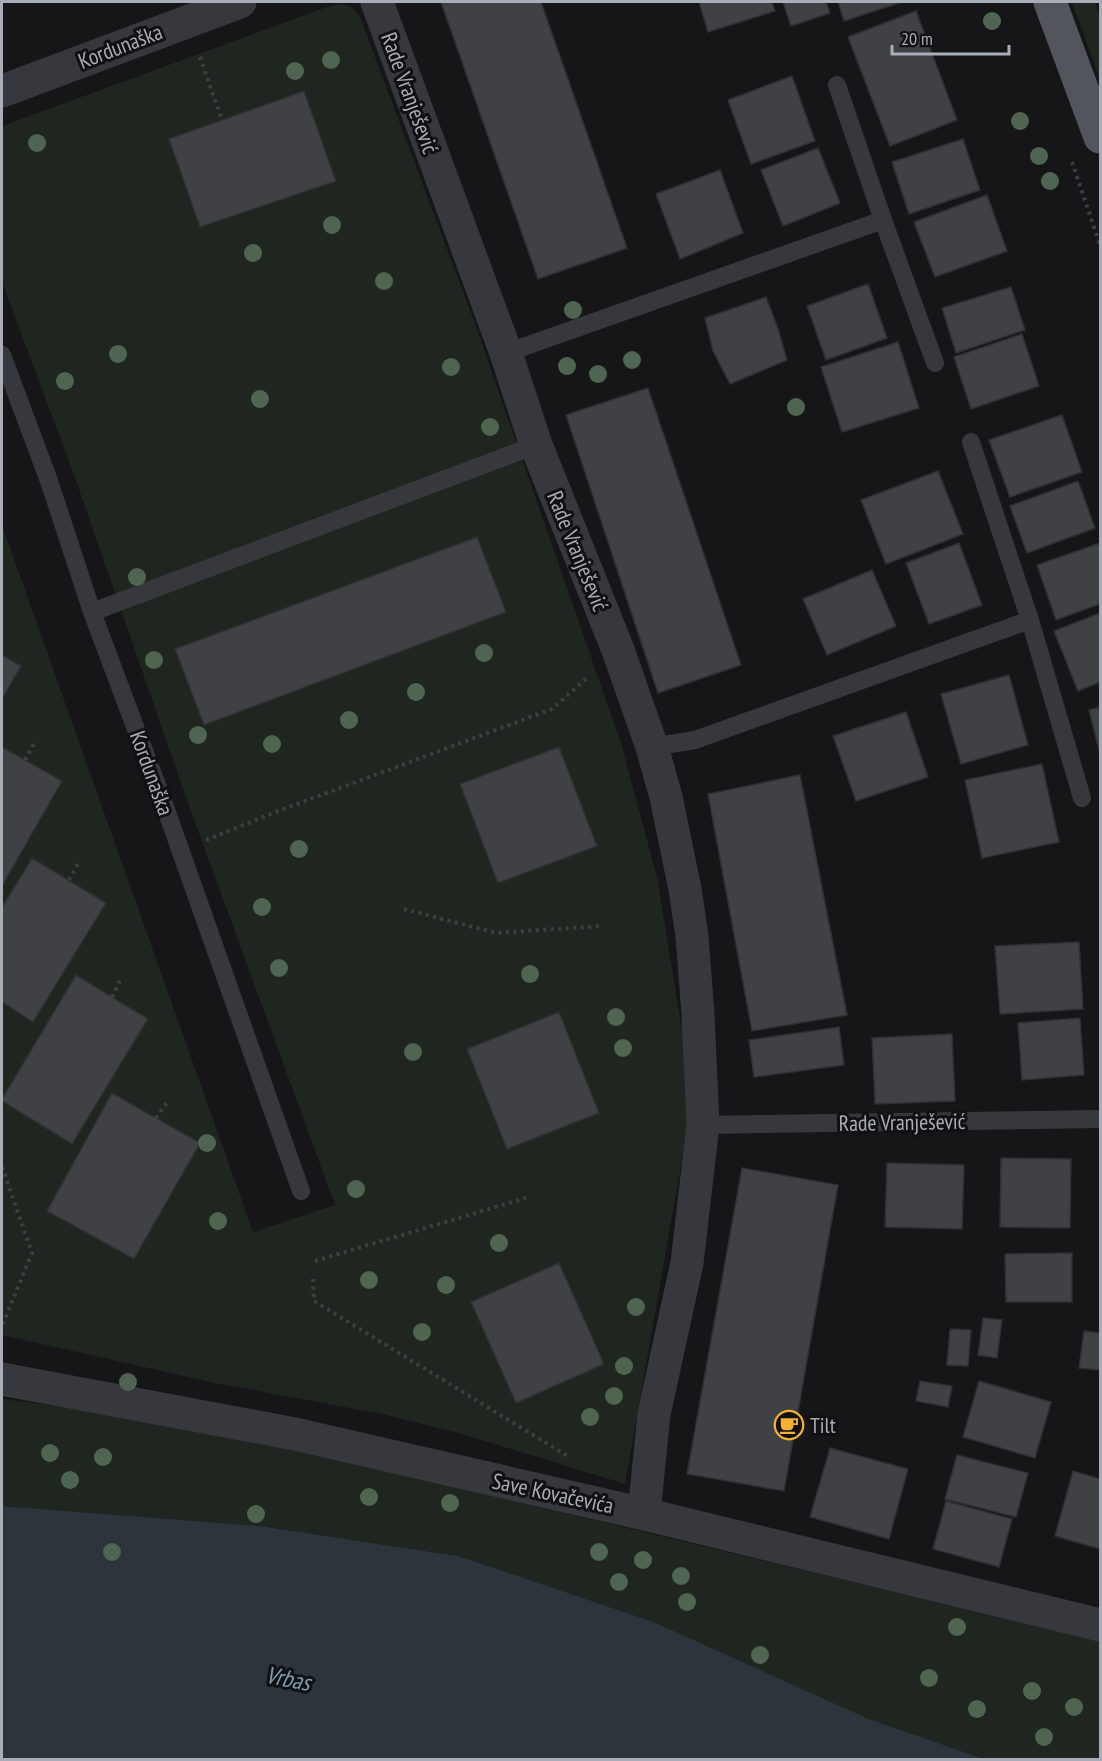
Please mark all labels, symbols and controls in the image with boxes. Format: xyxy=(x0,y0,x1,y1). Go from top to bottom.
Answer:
street label: Kordunaška xyxy=(74,17,166,75)
scale bar xyxy=(892,18,1009,56)
text: 20 m xyxy=(901,27,933,50)
street label: Rade Vranješević xyxy=(375,29,445,158)
street label: Rade Vranješević xyxy=(541,487,615,615)
street label: Kordunaška xyxy=(124,727,180,819)
street label: Rade Vranješević xyxy=(838,1107,966,1137)
cafe icon: Tilt xyxy=(773,1409,805,1441)
place label: Tilt xyxy=(810,1411,836,1439)
street label: Save Kovačevića xyxy=(490,1466,616,1520)
water label: Vrbas xyxy=(263,1659,316,1699)

